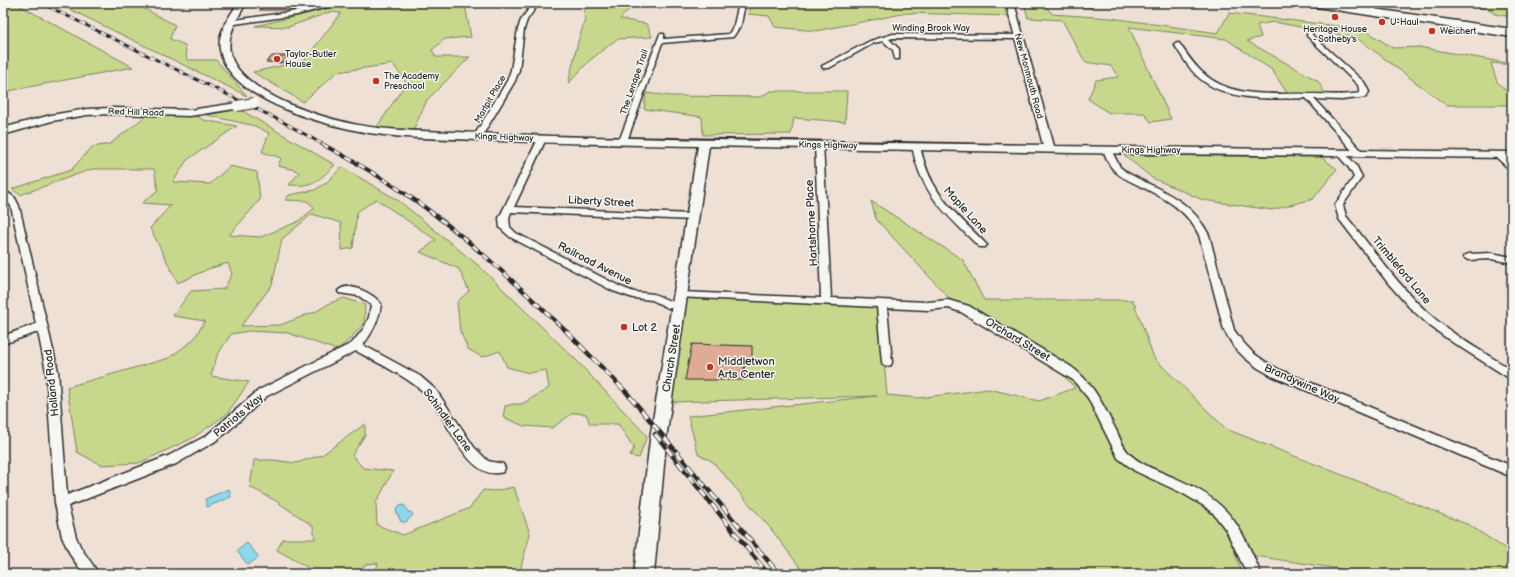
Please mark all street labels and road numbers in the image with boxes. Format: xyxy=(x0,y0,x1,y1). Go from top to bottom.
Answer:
street label: Winding Brook Way xyxy=(892,23,971,34)
street label: New Monmouth Road xyxy=(1012,32,1045,120)
street label: The Lenape Trail xyxy=(618,48,651,116)
street label: Marlpit Place xyxy=(472,73,509,125)
street label: Red Hill Road xyxy=(108,106,164,119)
street label: Kings Highway xyxy=(474,131,535,144)
street label: Kings Highway xyxy=(798,139,859,152)
street label: Kings Highway xyxy=(1122,145,1181,156)
street label: Hartshorne Place xyxy=(803,179,820,267)
street label: Maple Lane xyxy=(941,184,990,237)
street label: Liberty Street xyxy=(568,193,635,210)
street label: Trimbleford Lane xyxy=(1370,234,1434,307)
street label: Railroad Avenue xyxy=(556,239,634,288)
street label: Orchard Street xyxy=(983,315,1053,364)
street label: Church Street xyxy=(660,323,683,393)
street label: Holland Road xyxy=(42,349,61,417)
street label: Brandywine Way xyxy=(1262,361,1341,406)
street label: Schindler Lane xyxy=(420,386,475,455)
street label: Patriots Way xyxy=(211,391,266,440)

